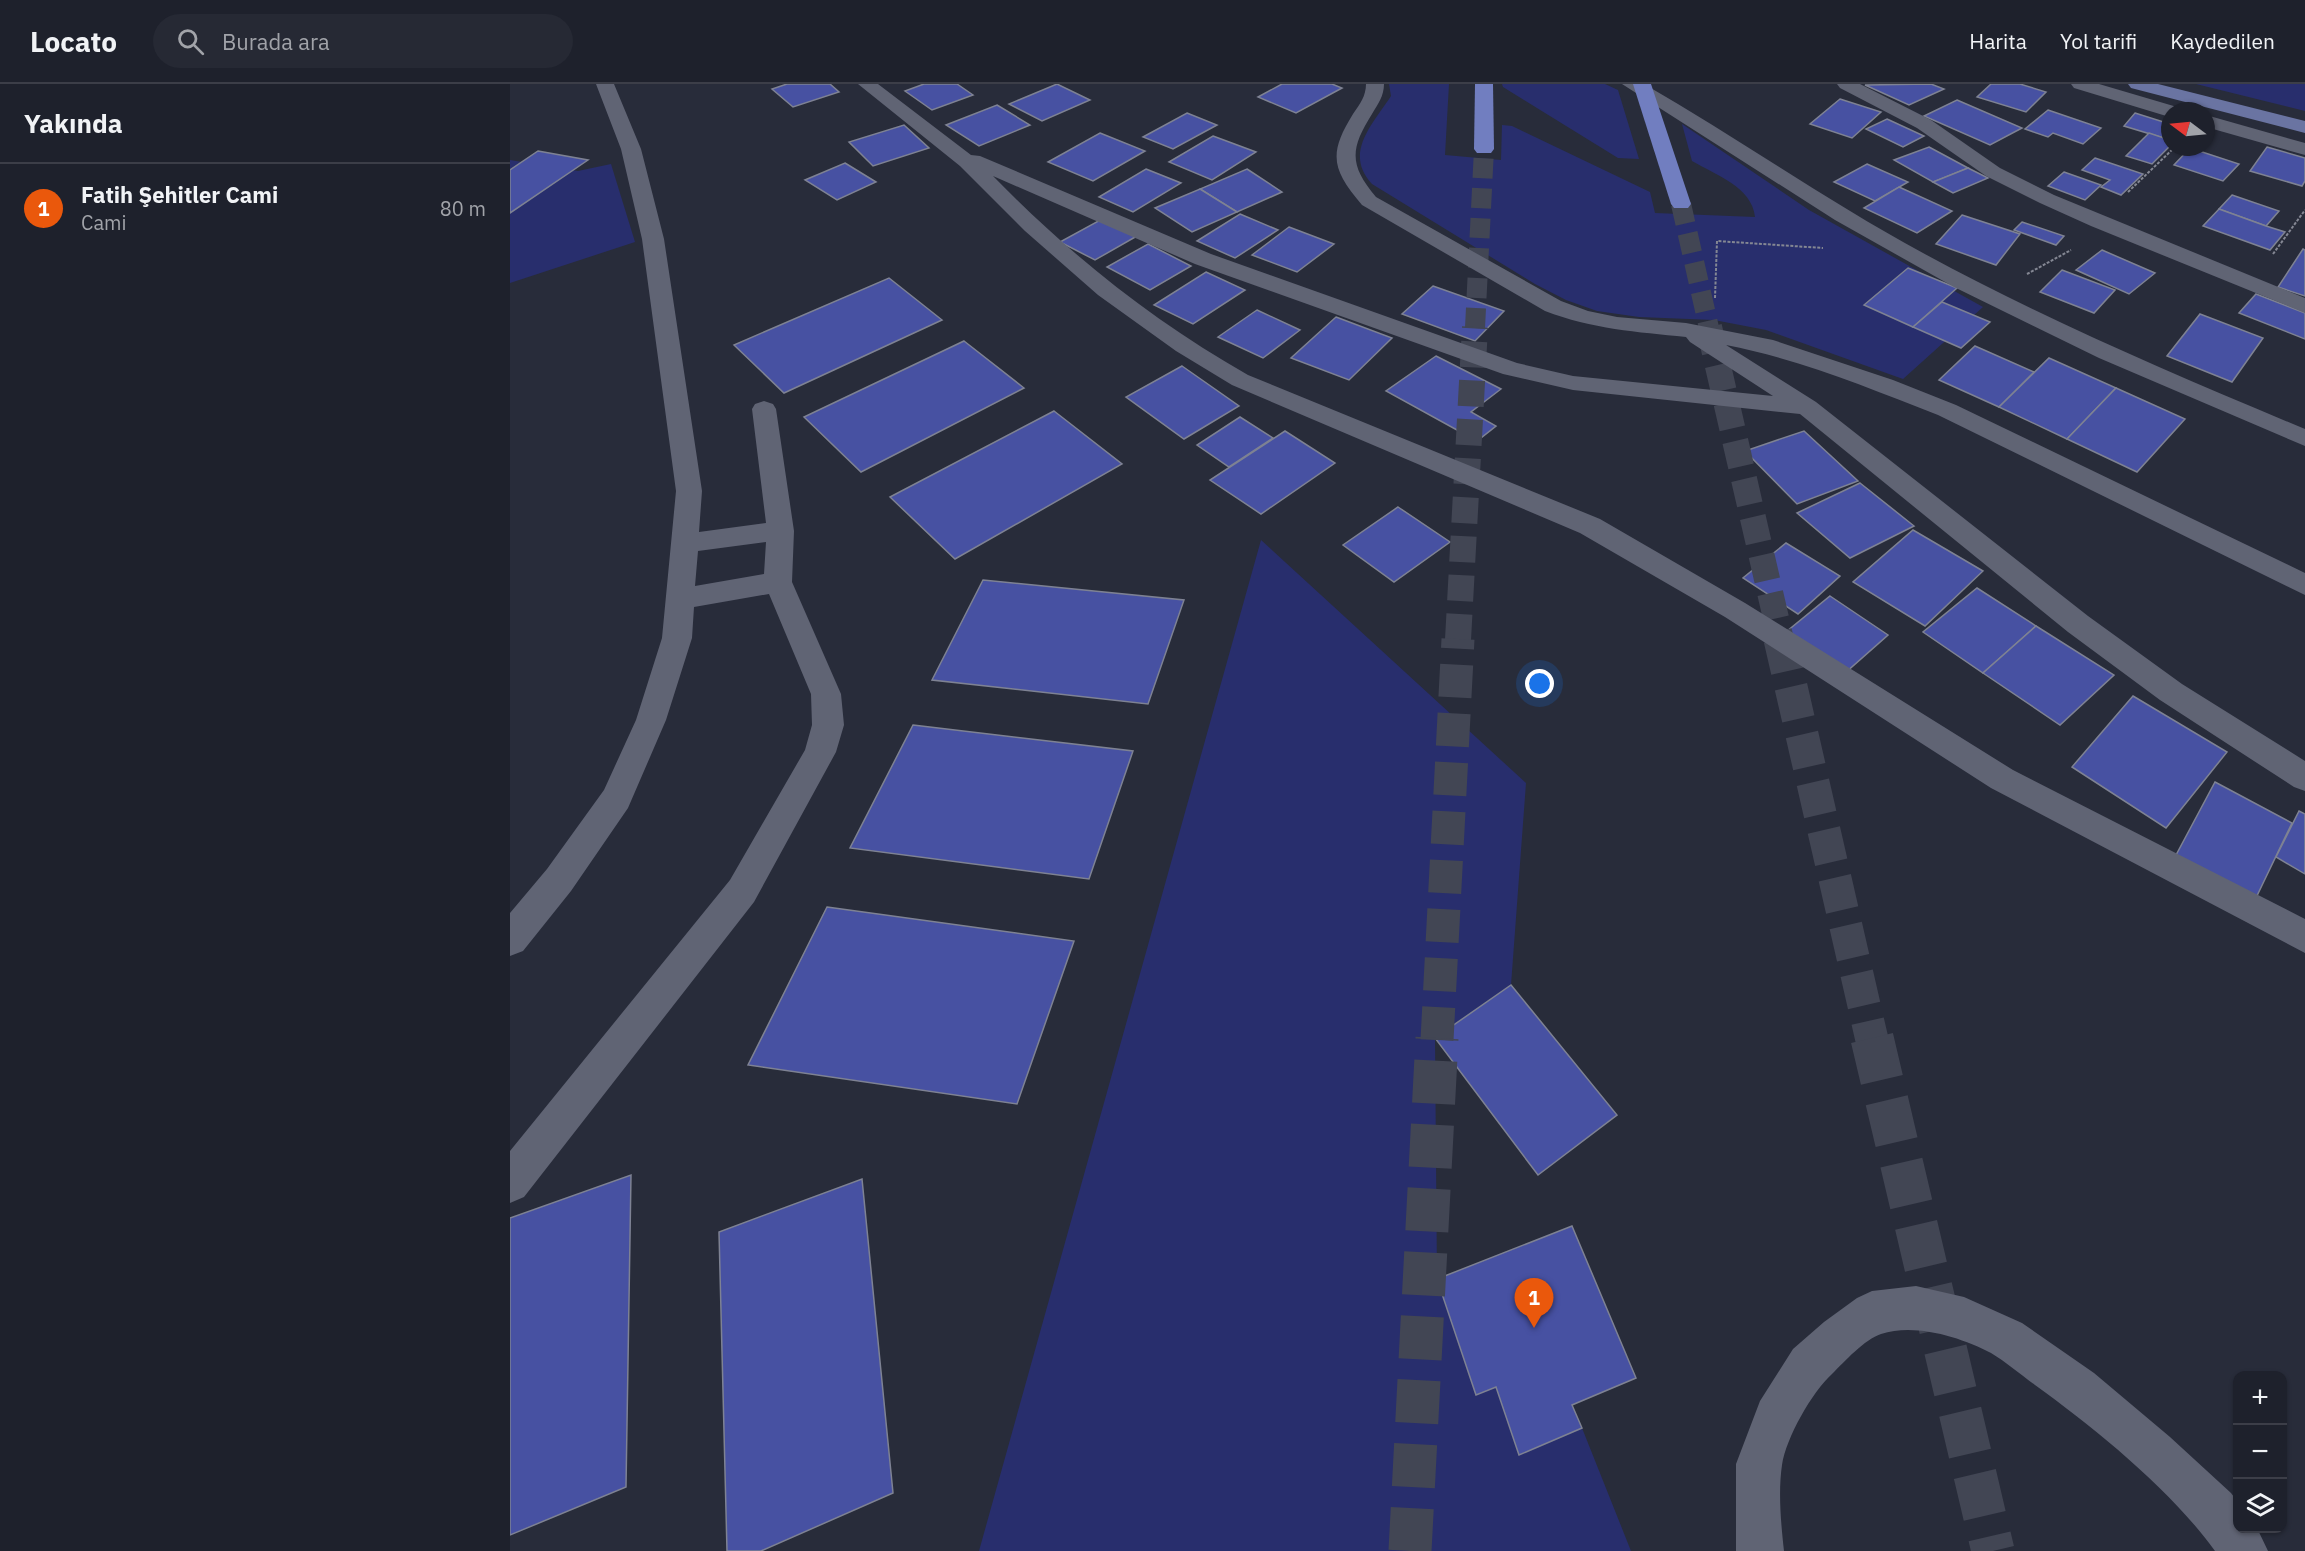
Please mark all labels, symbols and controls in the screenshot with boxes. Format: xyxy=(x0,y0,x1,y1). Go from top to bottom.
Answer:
search box xyxy=(153,14,573,68)
text: Locato xyxy=(30,23,117,60)
icon: search xyxy=(174,25,207,58)
text: Burada ara xyxy=(222,27,330,56)
text: Harita xyxy=(1969,27,2027,55)
text: Yol tarifi xyxy=(2060,27,2137,55)
text: Kaydedilen xyxy=(2170,27,2275,55)
north arrow xyxy=(2161,102,2215,156)
text: Yakında xyxy=(24,106,123,140)
text: Fatih Şehitler Cami xyxy=(81,180,278,209)
text: 1 xyxy=(38,195,50,222)
text: 80 m xyxy=(440,195,486,222)
text: Cami xyxy=(81,209,127,236)
your location xyxy=(1525,669,1554,698)
pin: 1 xyxy=(1514,1278,1554,1328)
map controls xyxy=(2233,1371,2287,1533)
button: + xyxy=(2233,1371,2287,1425)
button: − xyxy=(2233,1425,2287,1479)
button: layers xyxy=(2233,1479,2287,1533)

